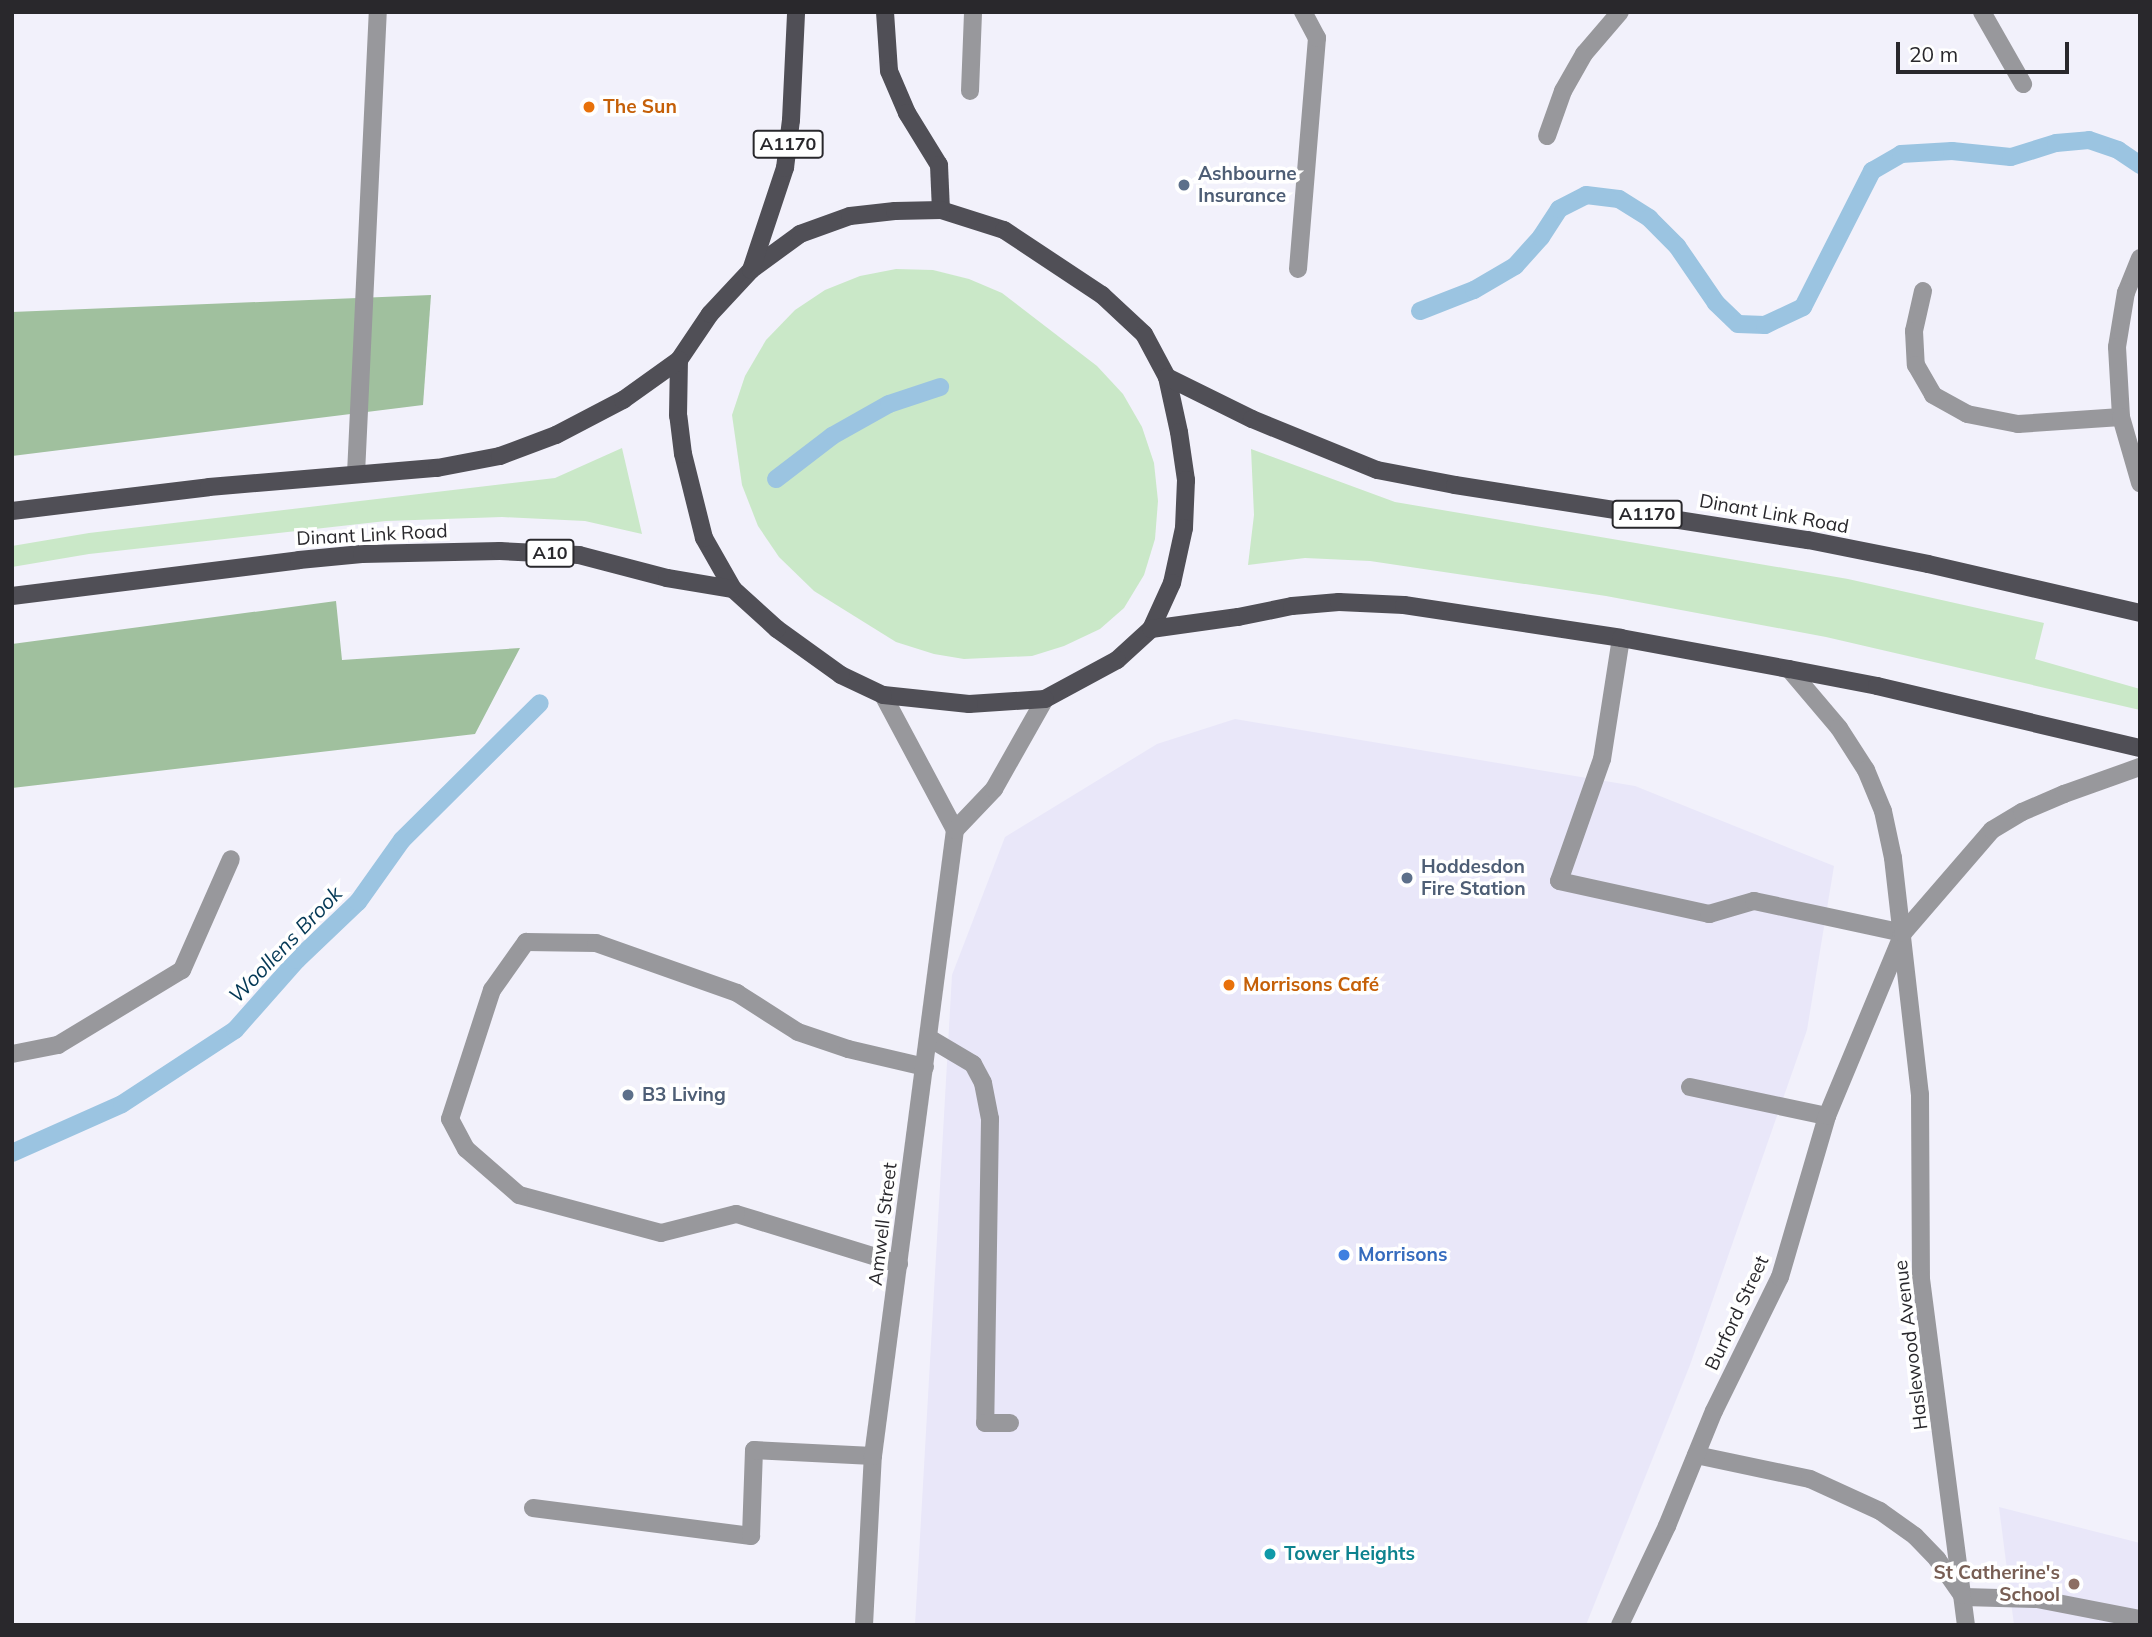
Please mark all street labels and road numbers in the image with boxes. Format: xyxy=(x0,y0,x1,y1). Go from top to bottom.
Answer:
road number: A1170 xyxy=(751,130,825,159)
street label: Dinant Link Road xyxy=(1698,490,1850,538)
road number: A1170 xyxy=(1610,500,1684,528)
street label: Dinant Link Road xyxy=(296,520,448,550)
road number: A10 xyxy=(524,538,576,568)
street label: Amwell Street xyxy=(864,1161,902,1287)
street label: Burford Street xyxy=(1700,1252,1774,1374)
street label: Haslewood Avenue xyxy=(1889,1259,1933,1431)

